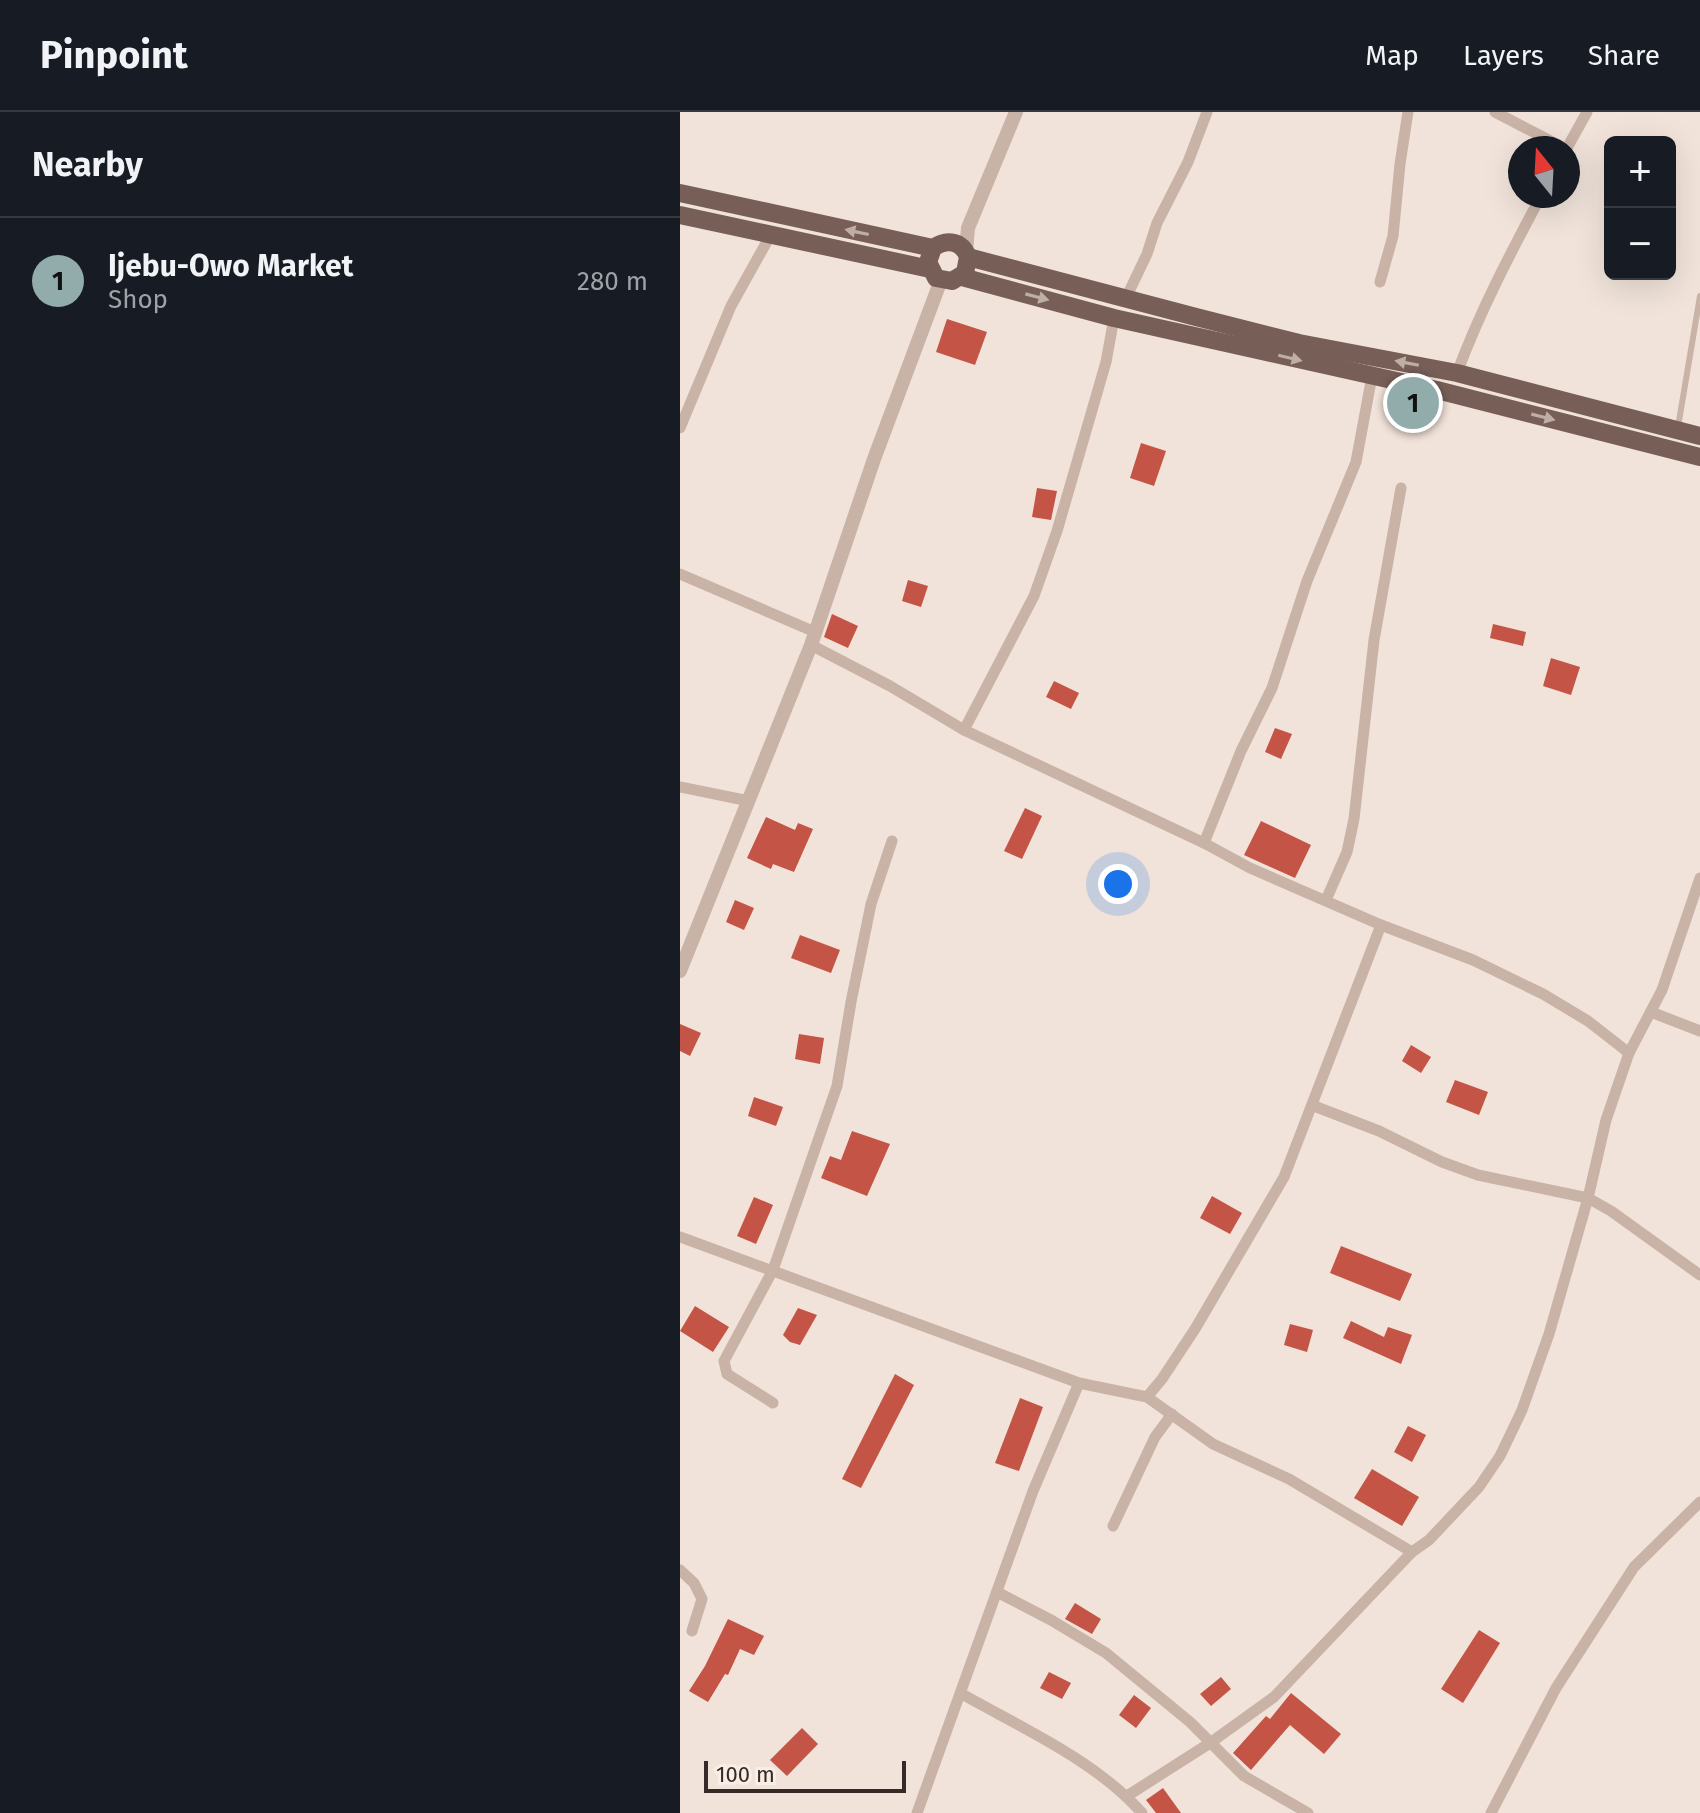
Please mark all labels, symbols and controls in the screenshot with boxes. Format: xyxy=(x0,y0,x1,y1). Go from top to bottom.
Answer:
text: Pinpoint xyxy=(40,32,188,78)
text: Map xyxy=(1365,39,1419,72)
text: Layers xyxy=(1463,39,1544,72)
text: Share xyxy=(1588,39,1660,72)
north arrow xyxy=(1508,136,1580,208)
map controls xyxy=(1604,136,1676,280)
button: + xyxy=(1604,136,1676,208)
text: Nearby xyxy=(32,144,143,185)
button: − xyxy=(1604,208,1676,280)
one-way arrow xyxy=(844,225,869,238)
text: Ijebu-Owo Market xyxy=(108,248,353,284)
text: 1 xyxy=(52,266,64,297)
text: 280 m xyxy=(577,266,648,297)
text: Shop xyxy=(108,284,168,315)
one-way arrow xyxy=(1026,291,1050,304)
one-way arrow xyxy=(1277,352,1302,365)
one-way arrow xyxy=(1394,356,1419,369)
pin: 1 xyxy=(1387,373,1439,433)
one-way arrow xyxy=(1530,411,1555,424)
your location xyxy=(1098,864,1138,904)
scale bar xyxy=(704,1757,906,1793)
text: 100 m xyxy=(716,1761,775,1788)

